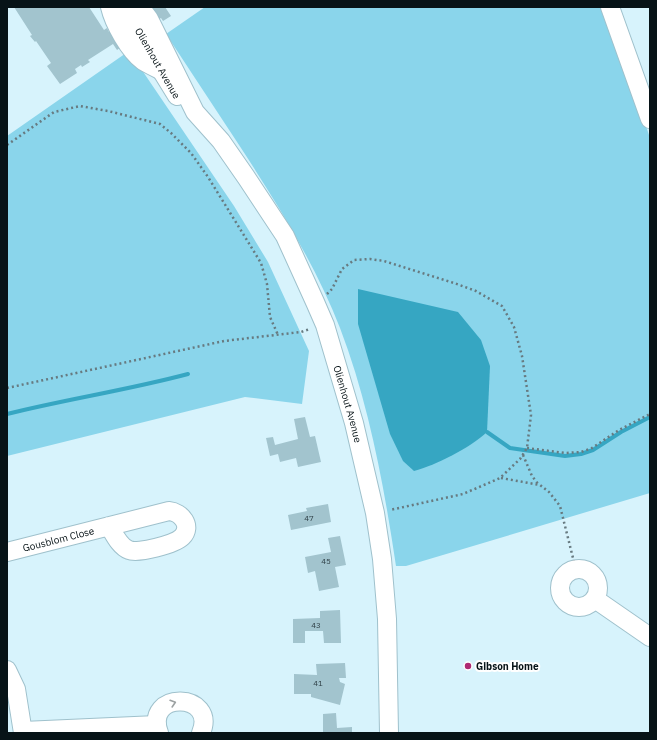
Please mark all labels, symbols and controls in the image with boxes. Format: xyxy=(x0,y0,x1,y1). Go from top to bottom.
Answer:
street label: Olienhout Avenue xyxy=(132,25,183,101)
street label: Olienhout Avenue xyxy=(330,364,364,444)
house number: 47 xyxy=(304,513,314,523)
street label: Gousblom Close xyxy=(21,524,96,555)
house number: 45 xyxy=(321,556,331,566)
house number: 43 xyxy=(311,620,321,630)
place label: Gibson Home xyxy=(476,660,539,673)
marker: Gibson Home xyxy=(463,661,473,671)
house number: 41 xyxy=(313,678,323,688)
one-way arrow xyxy=(170,699,177,707)

